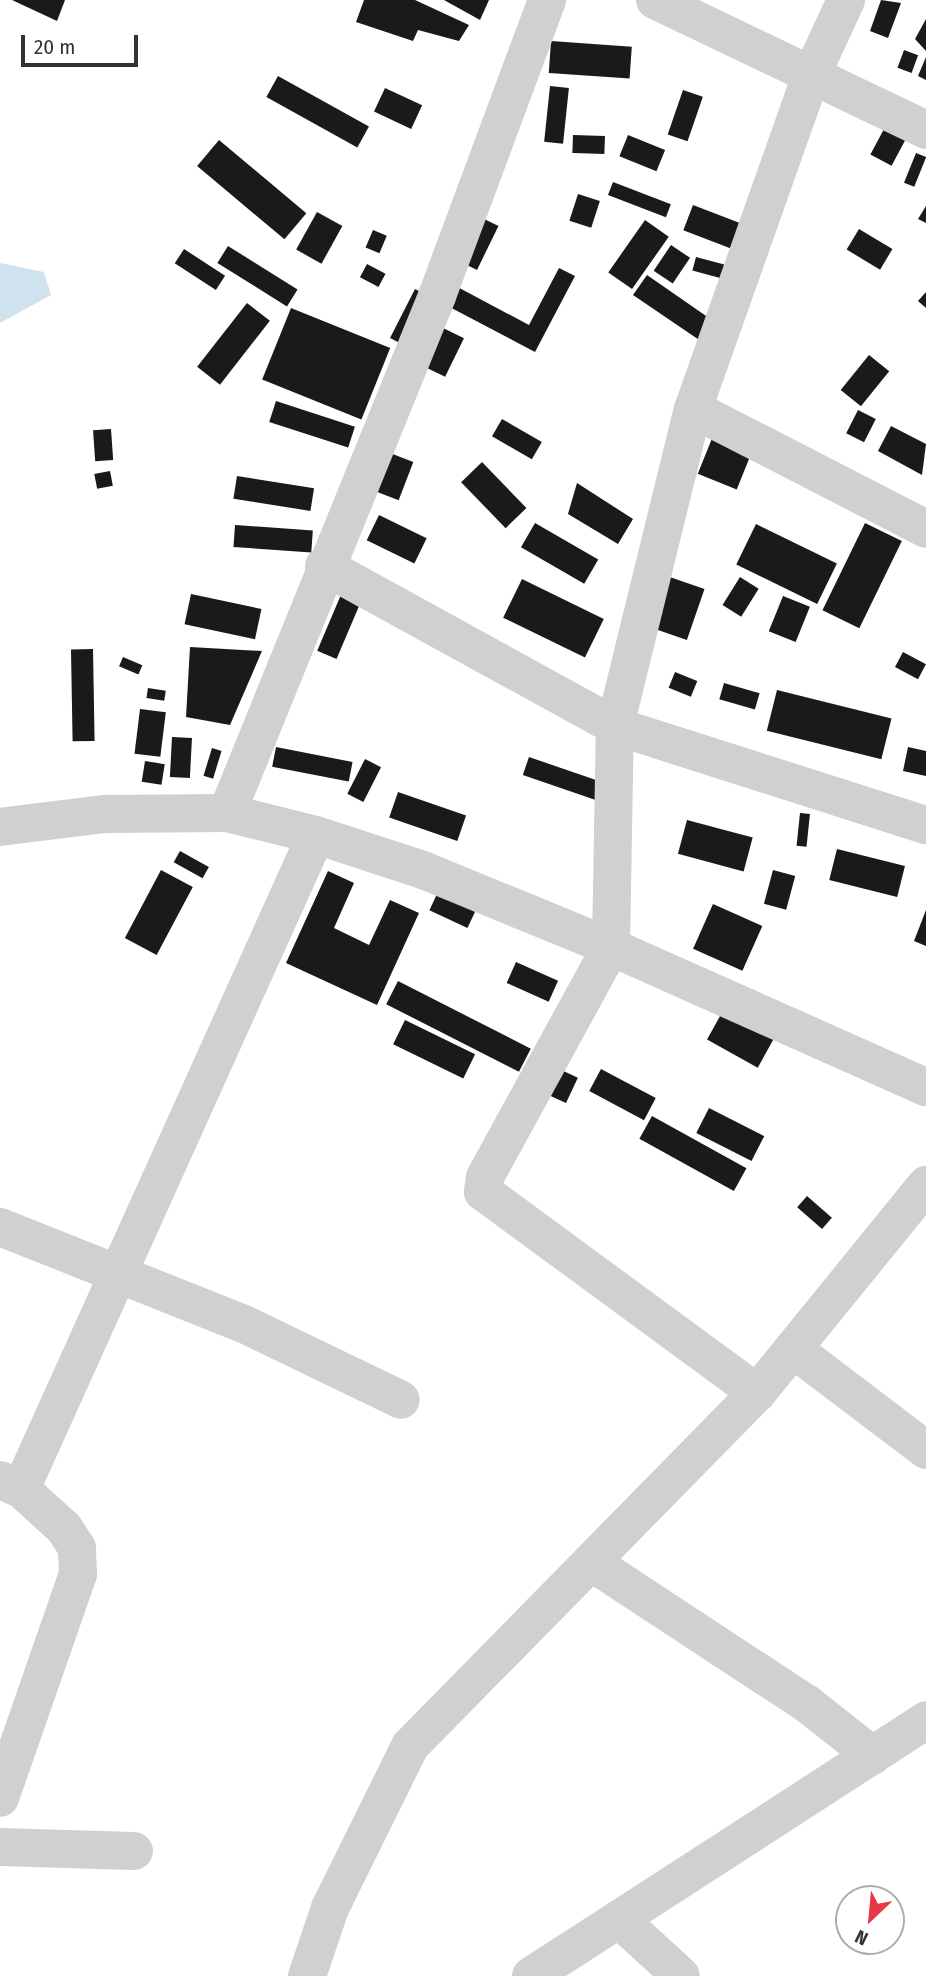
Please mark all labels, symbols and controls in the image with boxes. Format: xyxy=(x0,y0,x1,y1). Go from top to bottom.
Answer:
scale bar xyxy=(24,21,142,65)
text: 20 m xyxy=(34,34,75,60)
north arrow xyxy=(835,1885,905,1955)
text: N xyxy=(851,1925,872,1950)

